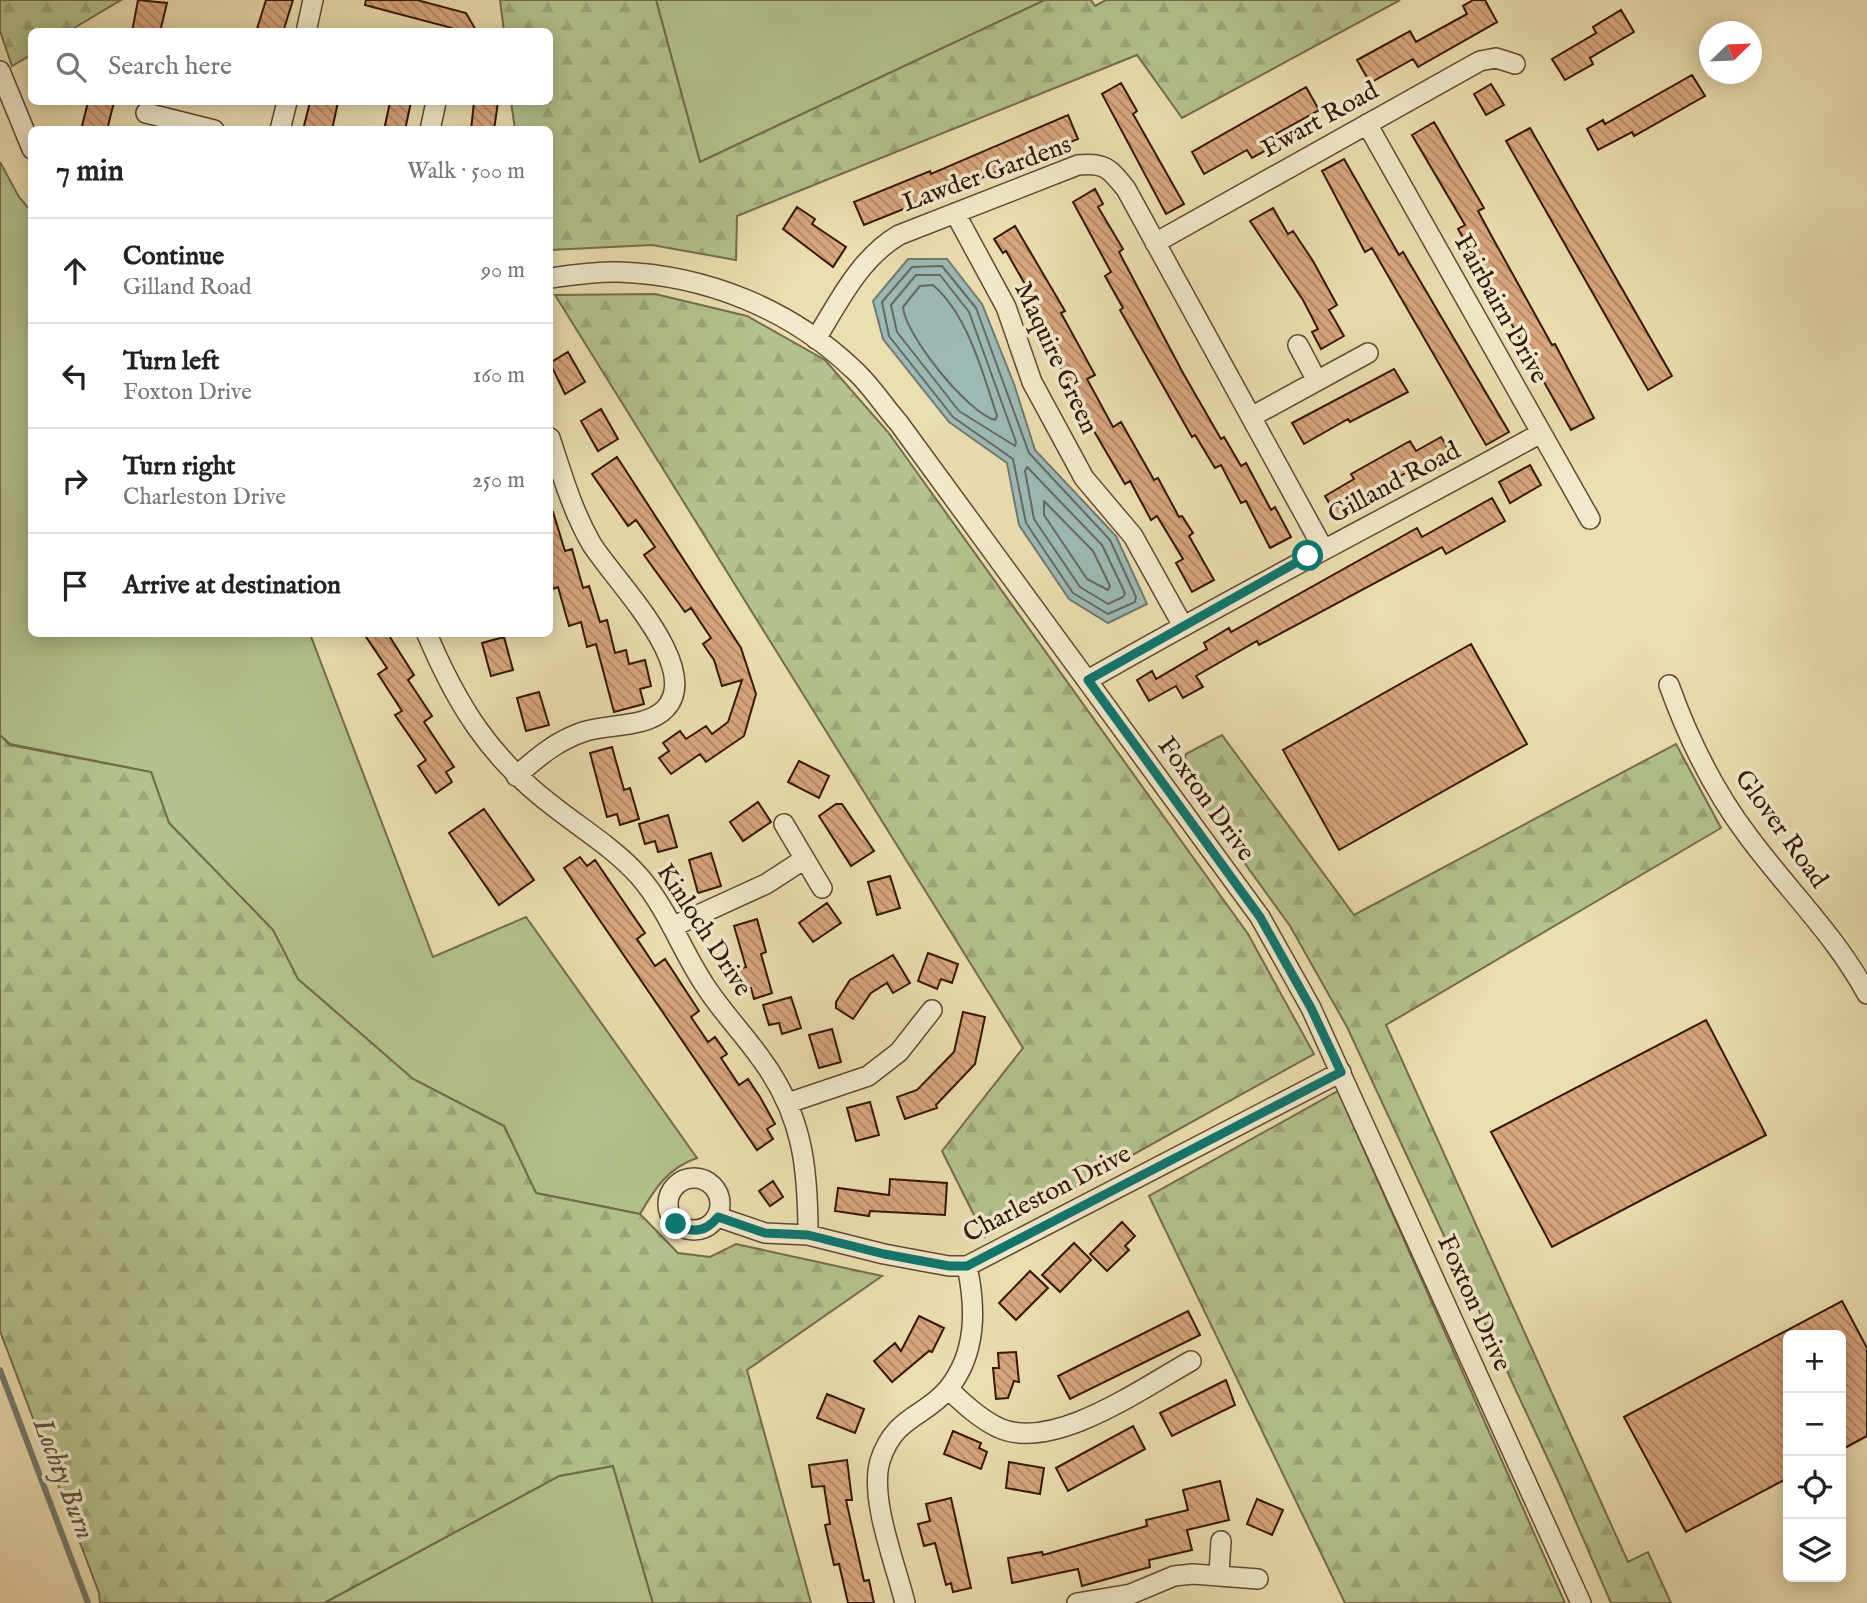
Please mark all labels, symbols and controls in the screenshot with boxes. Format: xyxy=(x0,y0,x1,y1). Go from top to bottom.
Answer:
north arrow xyxy=(1699,21,1762,84)
search box xyxy=(28,28,553,105)
icon: search xyxy=(52,48,90,86)
text: Search here xyxy=(108,50,232,83)
street label: Ewart Road xyxy=(1256,74,1384,166)
street label: Lawder Gardens xyxy=(898,128,1076,220)
text: 7 min xyxy=(56,153,124,191)
text: Walk · 500 m xyxy=(407,157,525,186)
street label: Fairbairn Drive xyxy=(1446,229,1556,389)
text: Continue xyxy=(123,240,224,273)
icon: ahead xyxy=(56,252,94,290)
text: 90 m xyxy=(481,256,525,285)
text: Gilland Road xyxy=(123,273,252,302)
street label: Maquire Green xyxy=(1006,277,1106,439)
text: Turn left xyxy=(123,345,220,378)
icon: left xyxy=(56,357,94,395)
text: 160 m xyxy=(473,361,525,390)
text: Foxton Drive xyxy=(123,378,252,407)
street label: Gilland Road xyxy=(1322,434,1466,532)
text: Turn right xyxy=(123,450,236,483)
icon: right xyxy=(56,462,94,500)
text: 250 m xyxy=(472,466,525,495)
text: Charleston Drive xyxy=(123,483,286,512)
route start xyxy=(1292,540,1323,571)
icon: arrive xyxy=(56,567,94,605)
text: Arrive at destination xyxy=(123,569,341,602)
street label: Foxton Drive xyxy=(1150,730,1262,868)
street label: Glover Road xyxy=(1727,763,1835,895)
street label: Kinloch Drive xyxy=(649,857,759,1003)
street label: Charleston Drive xyxy=(957,1137,1137,1251)
route end xyxy=(660,1208,691,1239)
street label: Foxton Drive xyxy=(1429,1230,1519,1376)
map controls xyxy=(1783,1330,1846,1582)
button: + xyxy=(1783,1330,1846,1393)
button: − xyxy=(1783,1393,1846,1456)
water label: Lochty Burn xyxy=(24,1413,102,1545)
button: locate xyxy=(1783,1456,1846,1519)
button: layers xyxy=(1783,1519,1846,1582)

